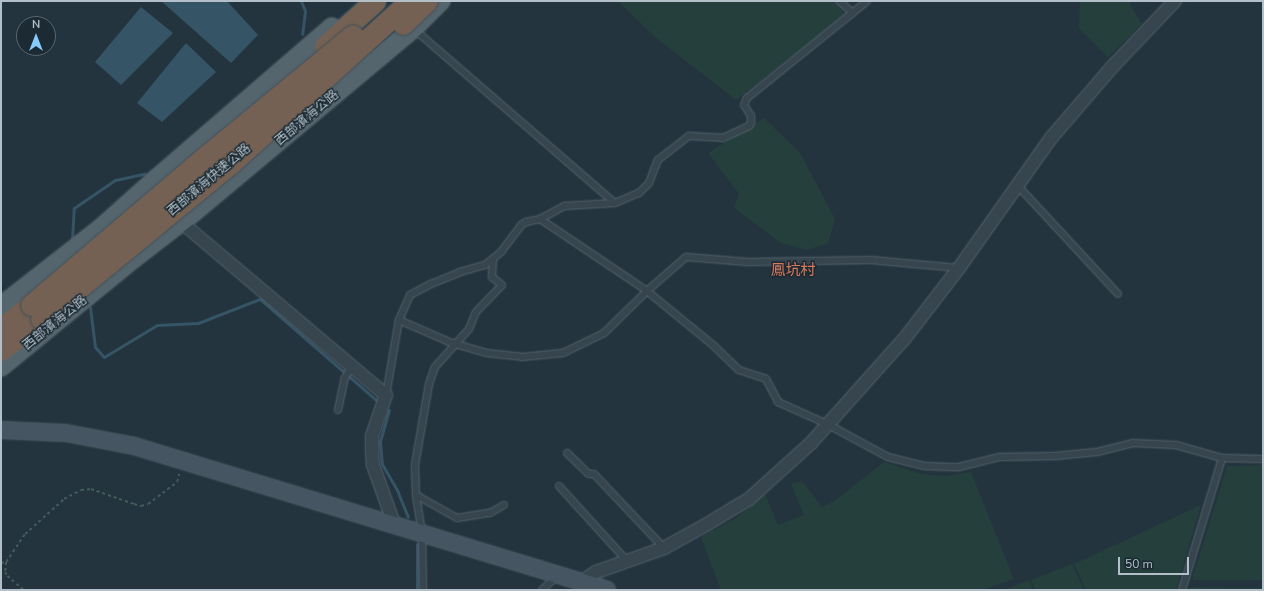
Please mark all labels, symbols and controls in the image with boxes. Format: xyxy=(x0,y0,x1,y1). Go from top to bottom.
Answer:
north arrow xyxy=(16,16,56,56)
text: N xyxy=(32,17,40,32)
street label: 西部濱海公路 xyxy=(272,87,342,149)
street label: 西部濱海快速公路 xyxy=(164,141,254,219)
district label: 鳳坑村 xyxy=(771,262,815,280)
street label: 西部濱海公路 xyxy=(20,292,90,354)
scale bar xyxy=(1120,549,1191,575)
text: 50 m xyxy=(1125,556,1153,572)

